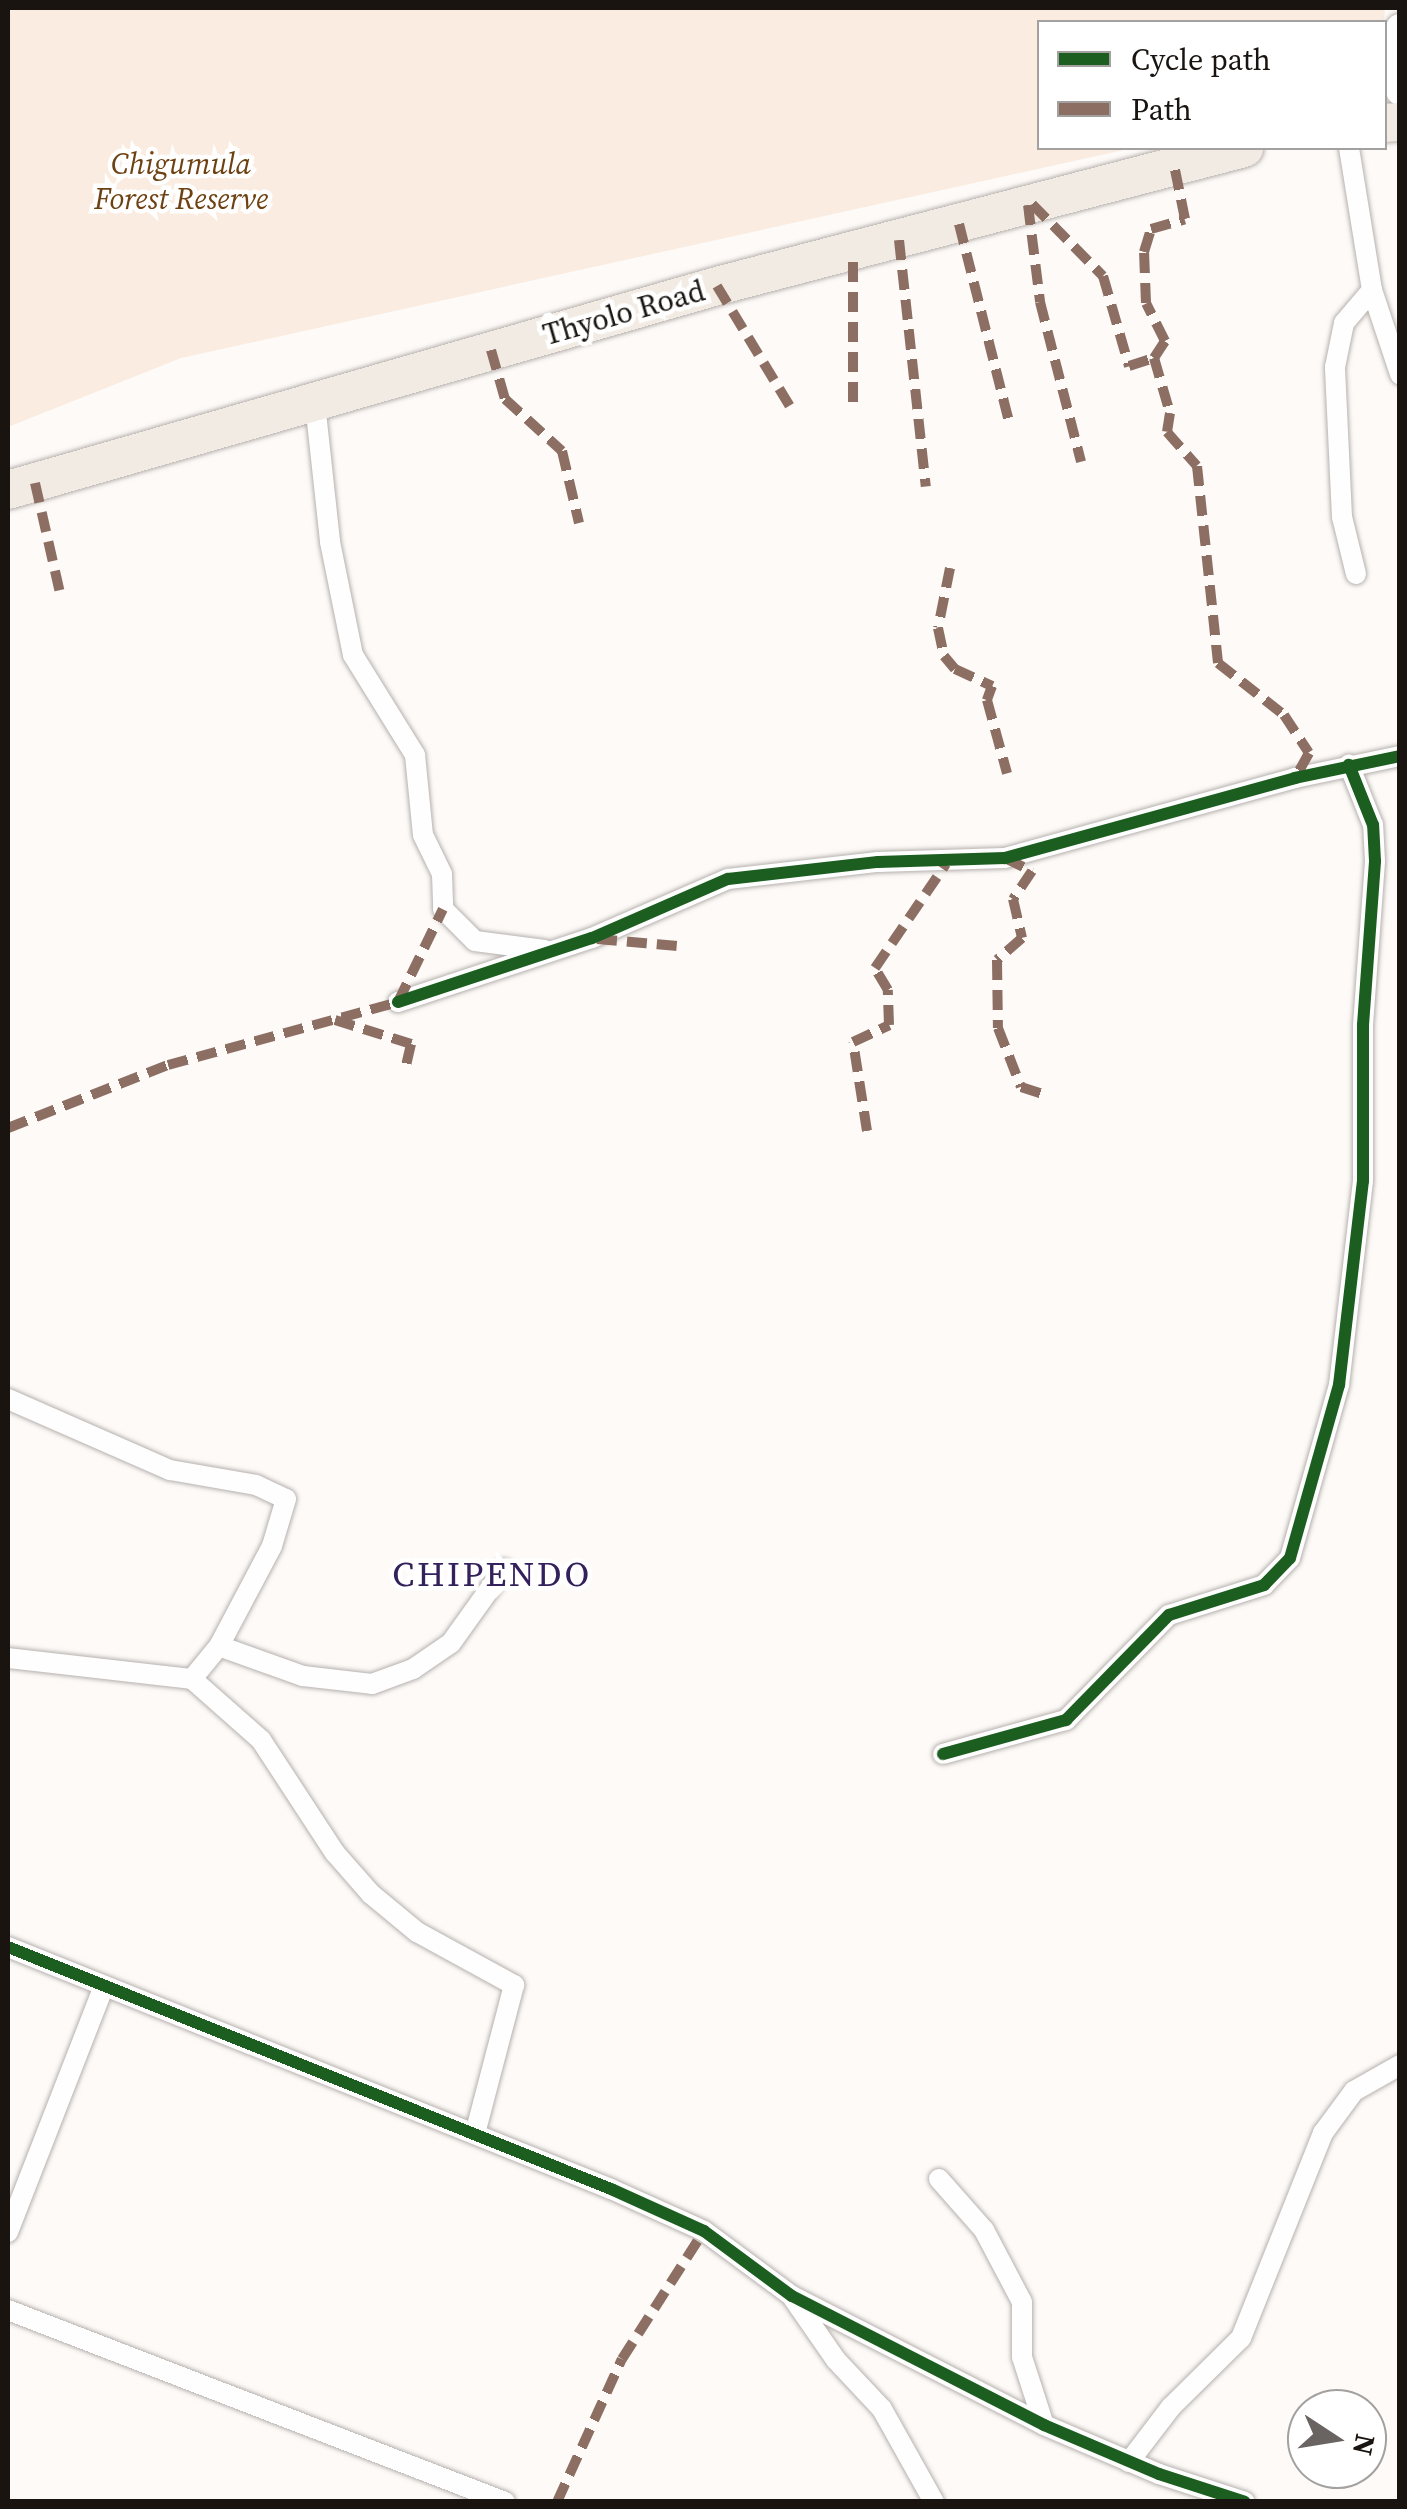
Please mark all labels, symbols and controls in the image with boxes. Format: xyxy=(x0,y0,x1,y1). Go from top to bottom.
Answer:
legend xyxy=(1037,20,1387,150)
text: Cycle path xyxy=(1131,39,1271,80)
text: Path xyxy=(1131,89,1192,130)
park label: Chigumula Forest Reserve xyxy=(94,146,268,216)
street label: Thyolo Road xyxy=(539,273,709,353)
district label: CHIPENDO xyxy=(392,1553,592,1595)
north arrow xyxy=(1287,2389,1387,2489)
text: N xyxy=(1344,2431,1385,2459)

